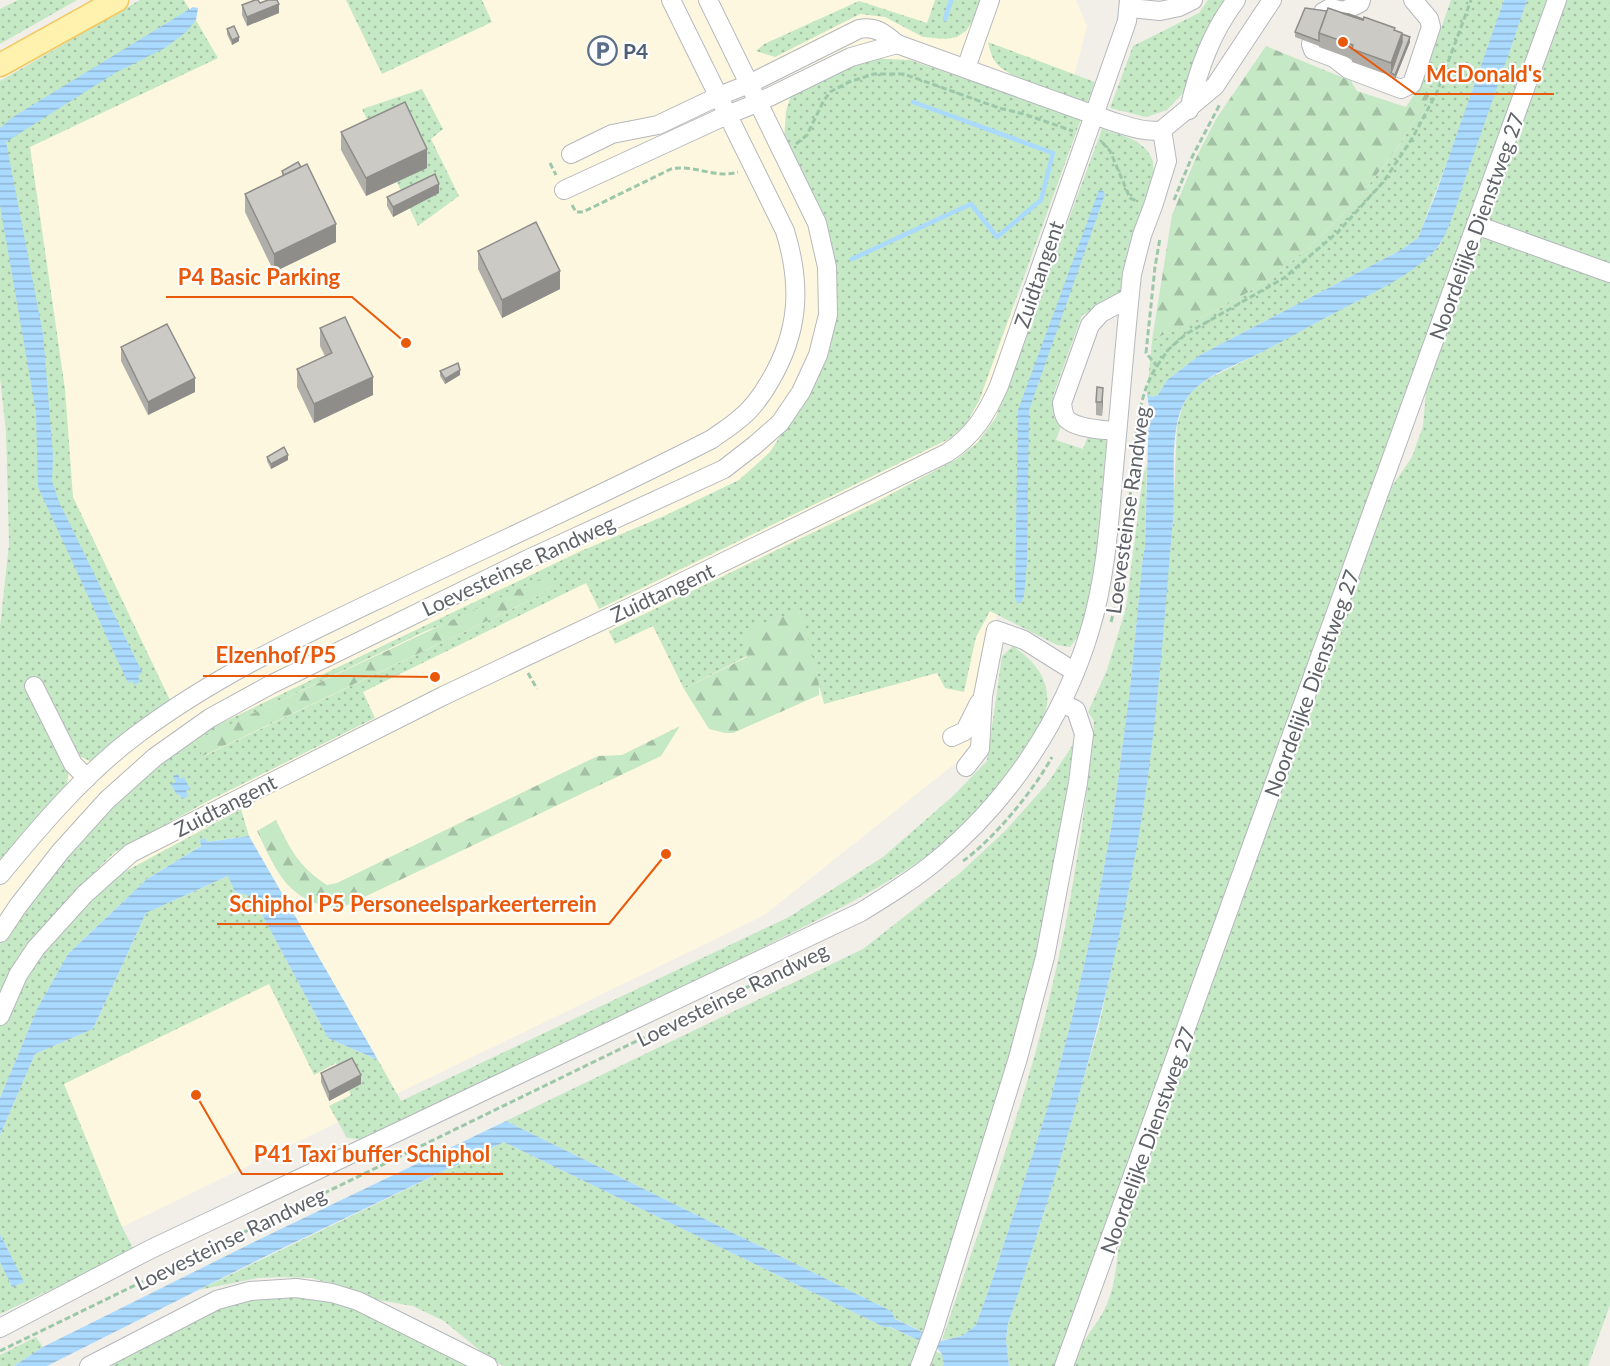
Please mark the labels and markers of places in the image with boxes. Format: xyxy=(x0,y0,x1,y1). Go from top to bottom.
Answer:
parking icon: P4 xyxy=(586,34,618,66)
place label: P4 xyxy=(623,38,648,63)
callout: McDonald's xyxy=(1415,54,1554,94)
callout: P4 Basic Parking xyxy=(166,257,352,297)
callout: Elzenhof/P5 xyxy=(203,636,348,676)
callout: Schiphol P5 Personeelsparkeerterrein xyxy=(217,884,609,924)
callout: P41 Taxi buffer Schiphol xyxy=(242,1134,503,1174)

